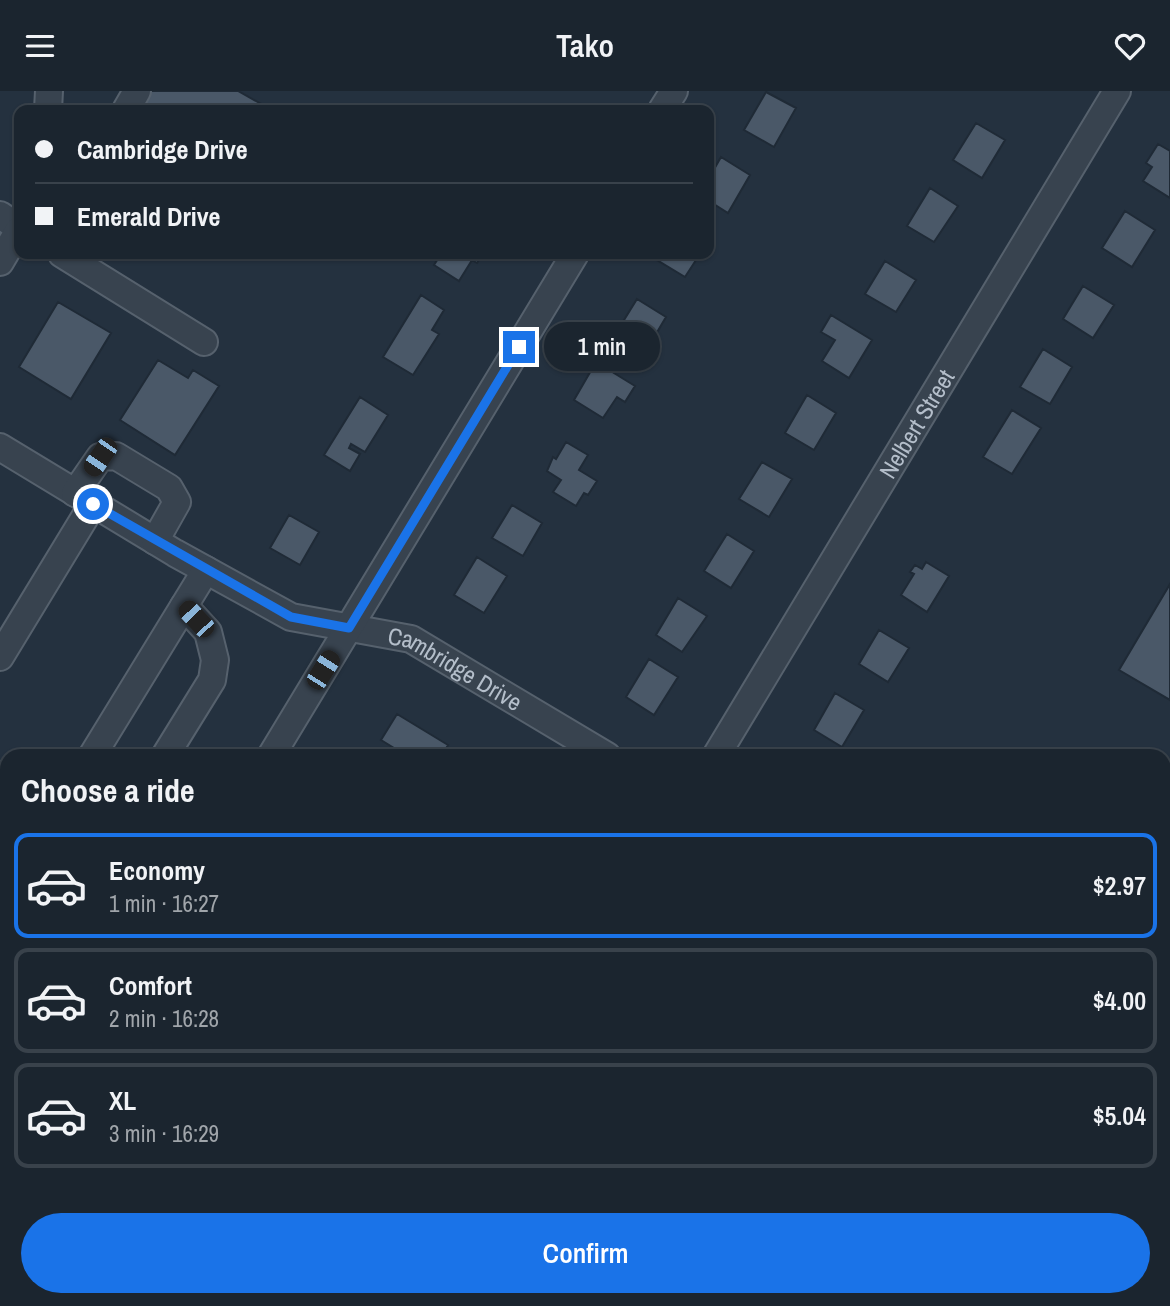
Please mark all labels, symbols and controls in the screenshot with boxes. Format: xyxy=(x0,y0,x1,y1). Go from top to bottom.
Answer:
text: Tako xyxy=(556,24,614,67)
icon: menu xyxy=(21,27,59,65)
icon: heart xyxy=(1111,27,1149,65)
text: Cambridge Drive xyxy=(77,132,248,167)
text: Emerald Drive xyxy=(77,199,220,234)
callout: 1 min xyxy=(544,323,659,371)
route end xyxy=(503,331,535,363)
text: 1 min xyxy=(578,331,626,362)
street label: Nelbert Street xyxy=(871,363,962,484)
car xyxy=(80,434,121,480)
route start xyxy=(77,488,109,520)
car xyxy=(174,596,219,642)
street label: Cambridge Drive xyxy=(385,619,528,718)
car xyxy=(303,647,344,693)
text: Choose a ride xyxy=(21,769,195,812)
text: Economy xyxy=(109,853,205,888)
icon: car xyxy=(25,854,88,917)
text: $2.97 xyxy=(1093,868,1146,903)
text: 1 min · 16:27 xyxy=(109,888,219,919)
text: Comfort xyxy=(109,968,192,1003)
icon: car xyxy=(25,969,88,1032)
text: $4.00 xyxy=(1093,983,1146,1018)
text: 2 min · 16:28 xyxy=(109,1003,219,1034)
text: XL xyxy=(109,1083,136,1118)
icon: car xyxy=(25,1084,88,1147)
text: $5.04 xyxy=(1093,1098,1146,1133)
text: 3 min · 16:29 xyxy=(109,1118,219,1149)
button: Confirm xyxy=(21,1213,1150,1293)

